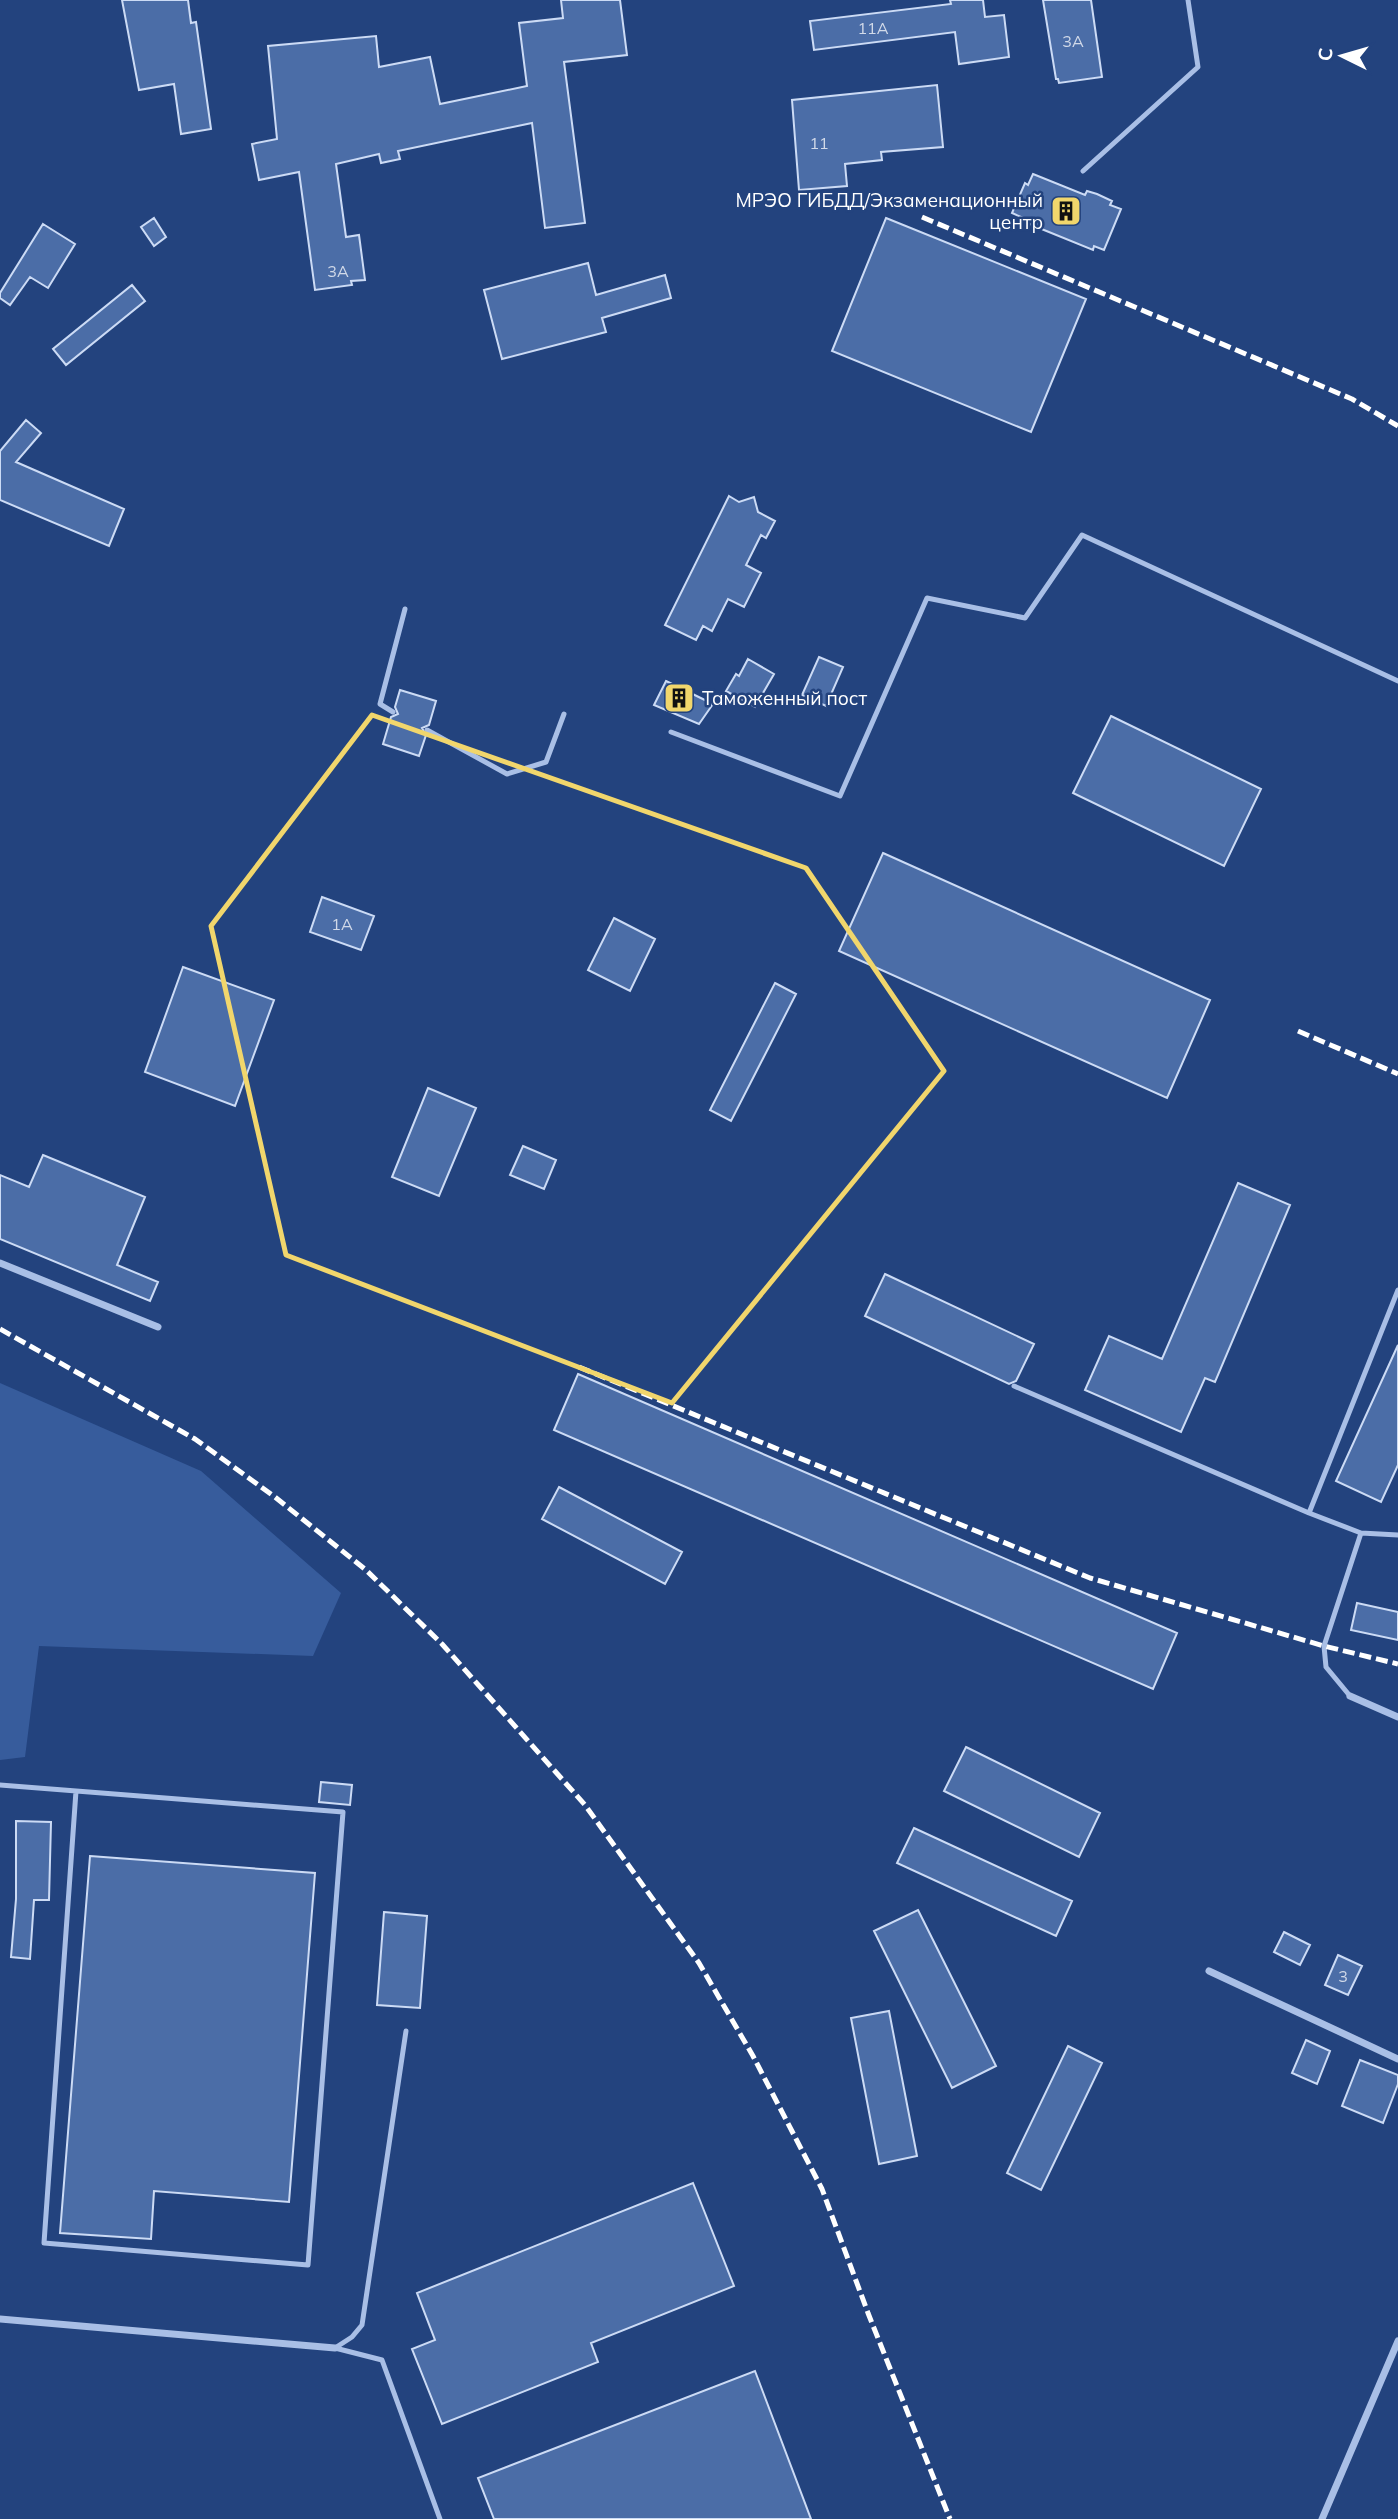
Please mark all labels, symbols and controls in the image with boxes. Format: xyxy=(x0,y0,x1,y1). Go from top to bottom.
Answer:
house number: 11А xyxy=(858,18,889,38)
north arrow xyxy=(1307,21,1377,91)
house number: 3А xyxy=(1062,31,1084,51)
text: С xyxy=(1313,47,1338,62)
house number: 11 xyxy=(809,133,829,153)
place label: МРЭО ГИБДД/Экзаменационный центр xyxy=(735,188,1043,234)
building icon: МРЭО ГИБДД/Экзаменационный центр xyxy=(1049,194,1083,228)
house number: 3А xyxy=(327,261,349,281)
building icon: Таможенный пост xyxy=(662,681,696,715)
place label: Таможенный пост xyxy=(702,686,867,710)
house number: 1A xyxy=(331,914,353,934)
house number: 3 xyxy=(1338,1966,1348,1986)

